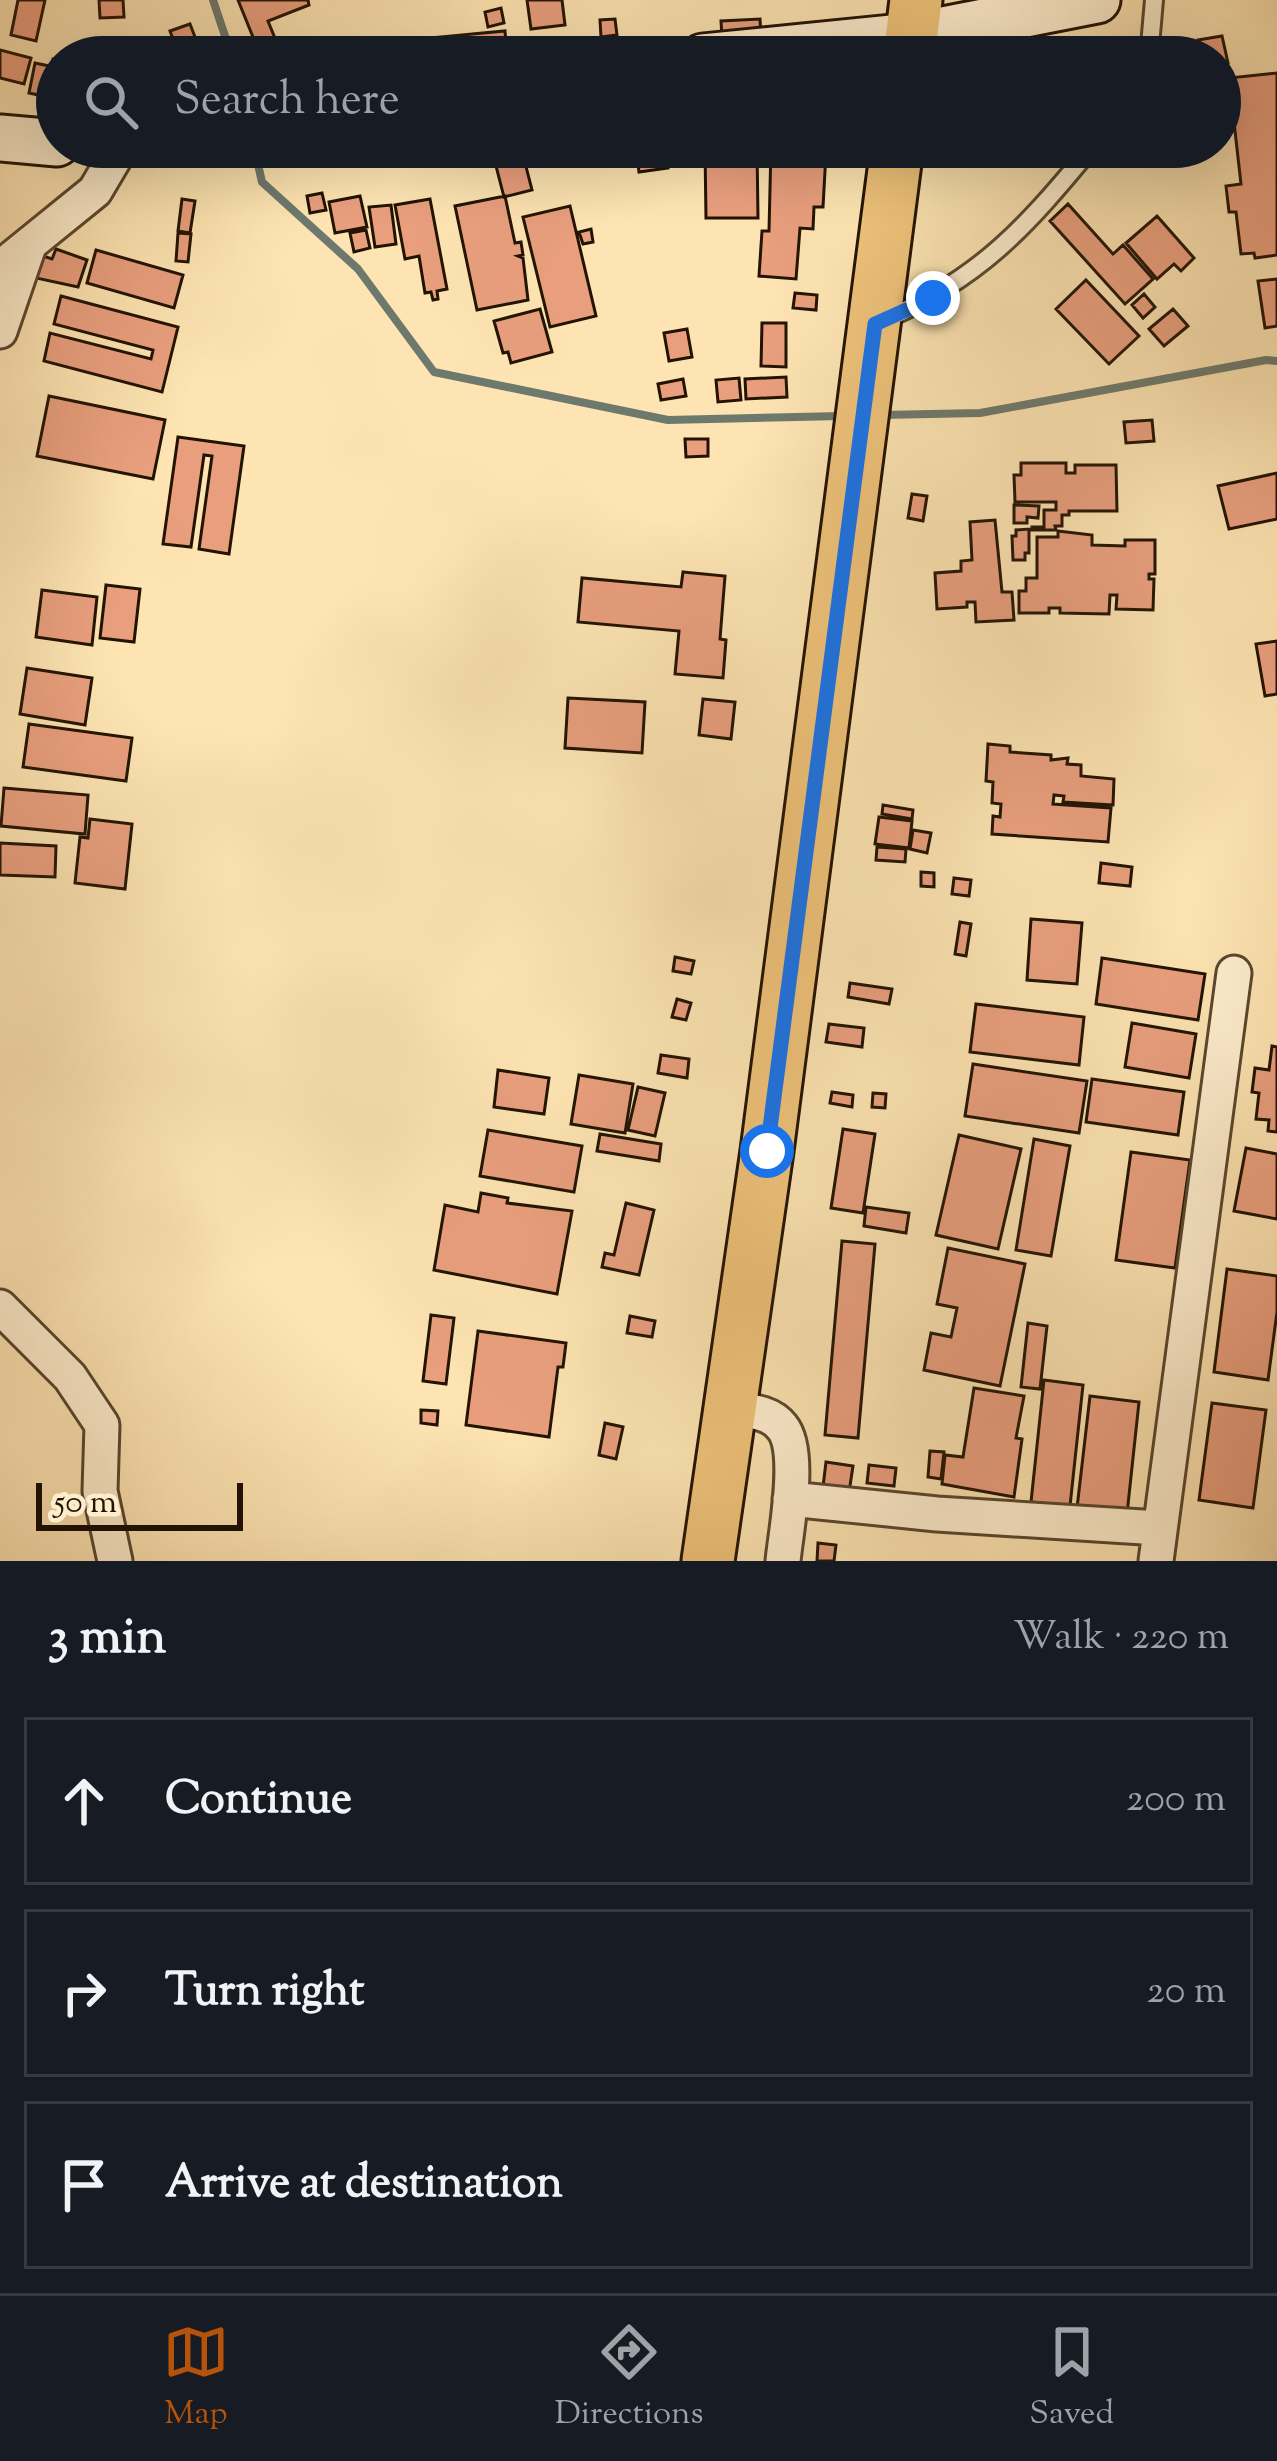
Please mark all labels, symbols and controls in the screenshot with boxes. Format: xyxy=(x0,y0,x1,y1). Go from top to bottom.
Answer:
search box xyxy=(36,36,1241,168)
icon: search xyxy=(78,69,144,135)
text: Search here xyxy=(174,70,400,135)
route end xyxy=(906,271,960,325)
route start xyxy=(740,1124,794,1178)
scale bar xyxy=(36,1477,243,1530)
text: 50 m xyxy=(54,1480,117,1528)
text: 3 min xyxy=(48,1603,166,1676)
text: Walk · 220 m xyxy=(1013,1611,1229,1667)
icon: ahead xyxy=(51,1768,117,1834)
text: Continue xyxy=(165,1769,352,1834)
text: 200 m xyxy=(1126,1773,1226,1829)
icon: right xyxy=(51,1960,117,2026)
text: Turn right xyxy=(165,1961,364,2026)
text: 20 m xyxy=(1147,1965,1226,2021)
icon: arrive xyxy=(51,2152,117,2218)
text: Arrive at destination xyxy=(165,2153,563,2218)
tab: Map xyxy=(163,2319,229,2439)
tab: Directions xyxy=(555,2319,704,2439)
tab: Saved xyxy=(1029,2319,1114,2439)

